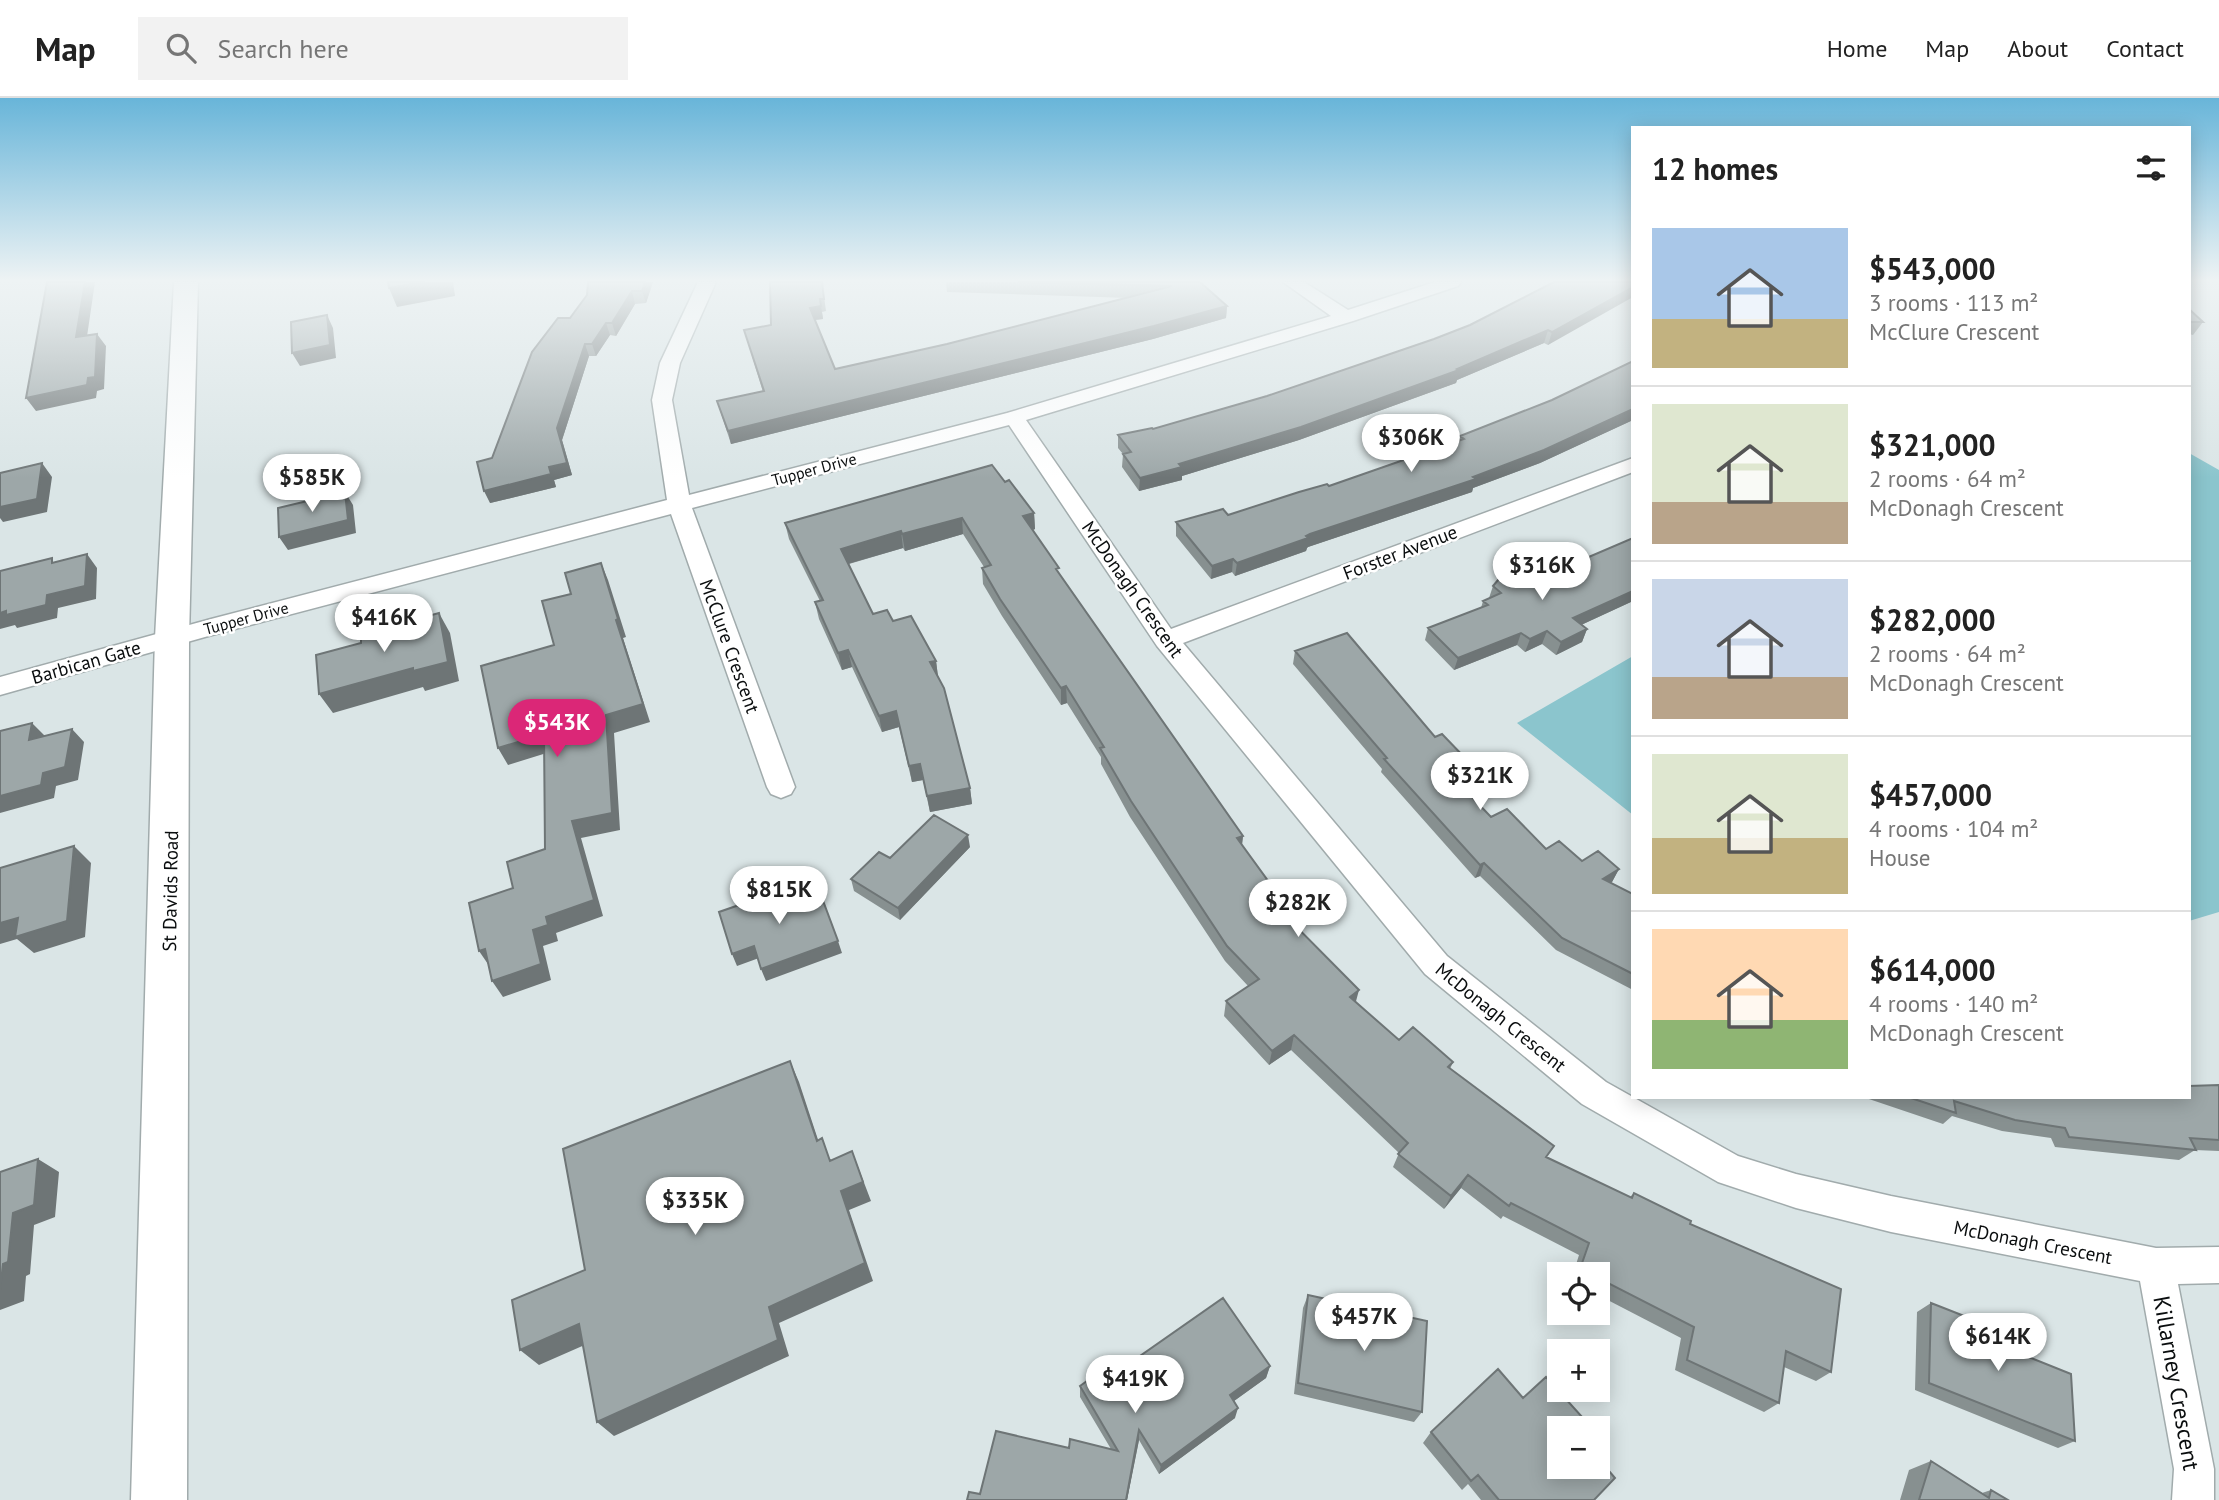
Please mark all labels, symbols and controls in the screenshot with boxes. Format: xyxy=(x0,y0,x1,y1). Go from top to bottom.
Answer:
search box xyxy=(138,17,628,80)
text: Map xyxy=(35,27,96,70)
icon: search xyxy=(162,29,200,67)
text: Search here xyxy=(218,32,349,65)
text: Home xyxy=(1827,33,1887,64)
text: Map xyxy=(1925,33,1969,64)
text: About xyxy=(2007,33,2068,64)
text: Contact xyxy=(2106,33,2184,64)
text: 12 homes xyxy=(1652,149,1778,188)
icon: filters xyxy=(2132,149,2170,187)
text: $543,000 xyxy=(1869,249,1996,288)
icon: home xyxy=(1708,256,1792,340)
text: 3 rooms · 113 m² xyxy=(1869,288,2038,317)
text: McClure Crescent xyxy=(1869,317,2039,346)
pin: $306K xyxy=(1362,414,1460,474)
text: $306K xyxy=(1378,422,1444,451)
text: $321,000 xyxy=(1869,425,1996,464)
icon: home xyxy=(1708,432,1792,516)
street label: Tupper Drive xyxy=(769,448,859,490)
pin: $585K xyxy=(263,454,361,514)
text: $585K xyxy=(279,462,345,491)
text: 2 rooms · 64 m² xyxy=(1869,464,2026,493)
text: McDonagh Crescent xyxy=(1869,493,2064,522)
street label: McDonagh Crescent xyxy=(1077,516,1189,662)
street label: Forster Avenue xyxy=(1339,519,1461,585)
pin: $316K xyxy=(1493,542,1591,602)
text: $316K xyxy=(1509,550,1575,579)
street label: McClure Crescent xyxy=(695,576,766,717)
pin: $416K xyxy=(335,594,433,654)
street label: Tupper Drive xyxy=(201,597,291,639)
text: $282,000 xyxy=(1869,600,1996,639)
text: $416K xyxy=(351,602,417,631)
icon: home xyxy=(1708,607,1792,691)
street label: Barbican Gate xyxy=(29,635,143,689)
text: 2 rooms · 64 m² xyxy=(1869,639,2026,668)
text: McDonagh Crescent xyxy=(1869,668,2064,697)
pin: $543K xyxy=(508,700,606,759)
text: $543K xyxy=(524,707,590,736)
pin: $321K xyxy=(1431,752,1529,812)
text: $321K xyxy=(1447,760,1513,789)
text: $457,000 xyxy=(1869,775,1992,814)
icon: home xyxy=(1708,782,1792,866)
text: 4 rooms · 104 m² xyxy=(1869,814,2038,843)
street label: St Davids Road xyxy=(157,830,183,952)
text: House xyxy=(1869,843,1931,872)
pin: $815K xyxy=(730,866,828,926)
text: $815K xyxy=(746,874,812,903)
pin: $282K xyxy=(1249,880,1347,939)
text: $282K xyxy=(1265,887,1331,916)
text: $614,000 xyxy=(1869,950,1996,989)
street label: McDonagh Crescent xyxy=(1431,957,1572,1077)
icon: home xyxy=(1708,957,1792,1041)
text: 4 rooms · 140 m² xyxy=(1869,989,2038,1018)
text: McDonagh Crescent xyxy=(1869,1018,2064,1047)
pin: $335K xyxy=(646,1178,744,1237)
text: $335K xyxy=(662,1185,728,1214)
street label: McDonagh Crescent xyxy=(1952,1215,2115,1269)
map controls xyxy=(1547,1262,1610,1479)
button: locate xyxy=(1547,1262,1610,1325)
pin: $457K xyxy=(1315,1294,1413,1353)
street label: Killarney Crescent xyxy=(2147,1294,2207,1473)
text: $457K xyxy=(1331,1301,1397,1330)
pin: $614K xyxy=(1949,1314,2047,1373)
text: $614K xyxy=(1965,1321,2031,1350)
button: + xyxy=(1547,1339,1610,1402)
pin: $419K xyxy=(1086,1356,1184,1415)
text: $419K xyxy=(1102,1363,1168,1392)
button: − xyxy=(1547,1416,1610,1479)

